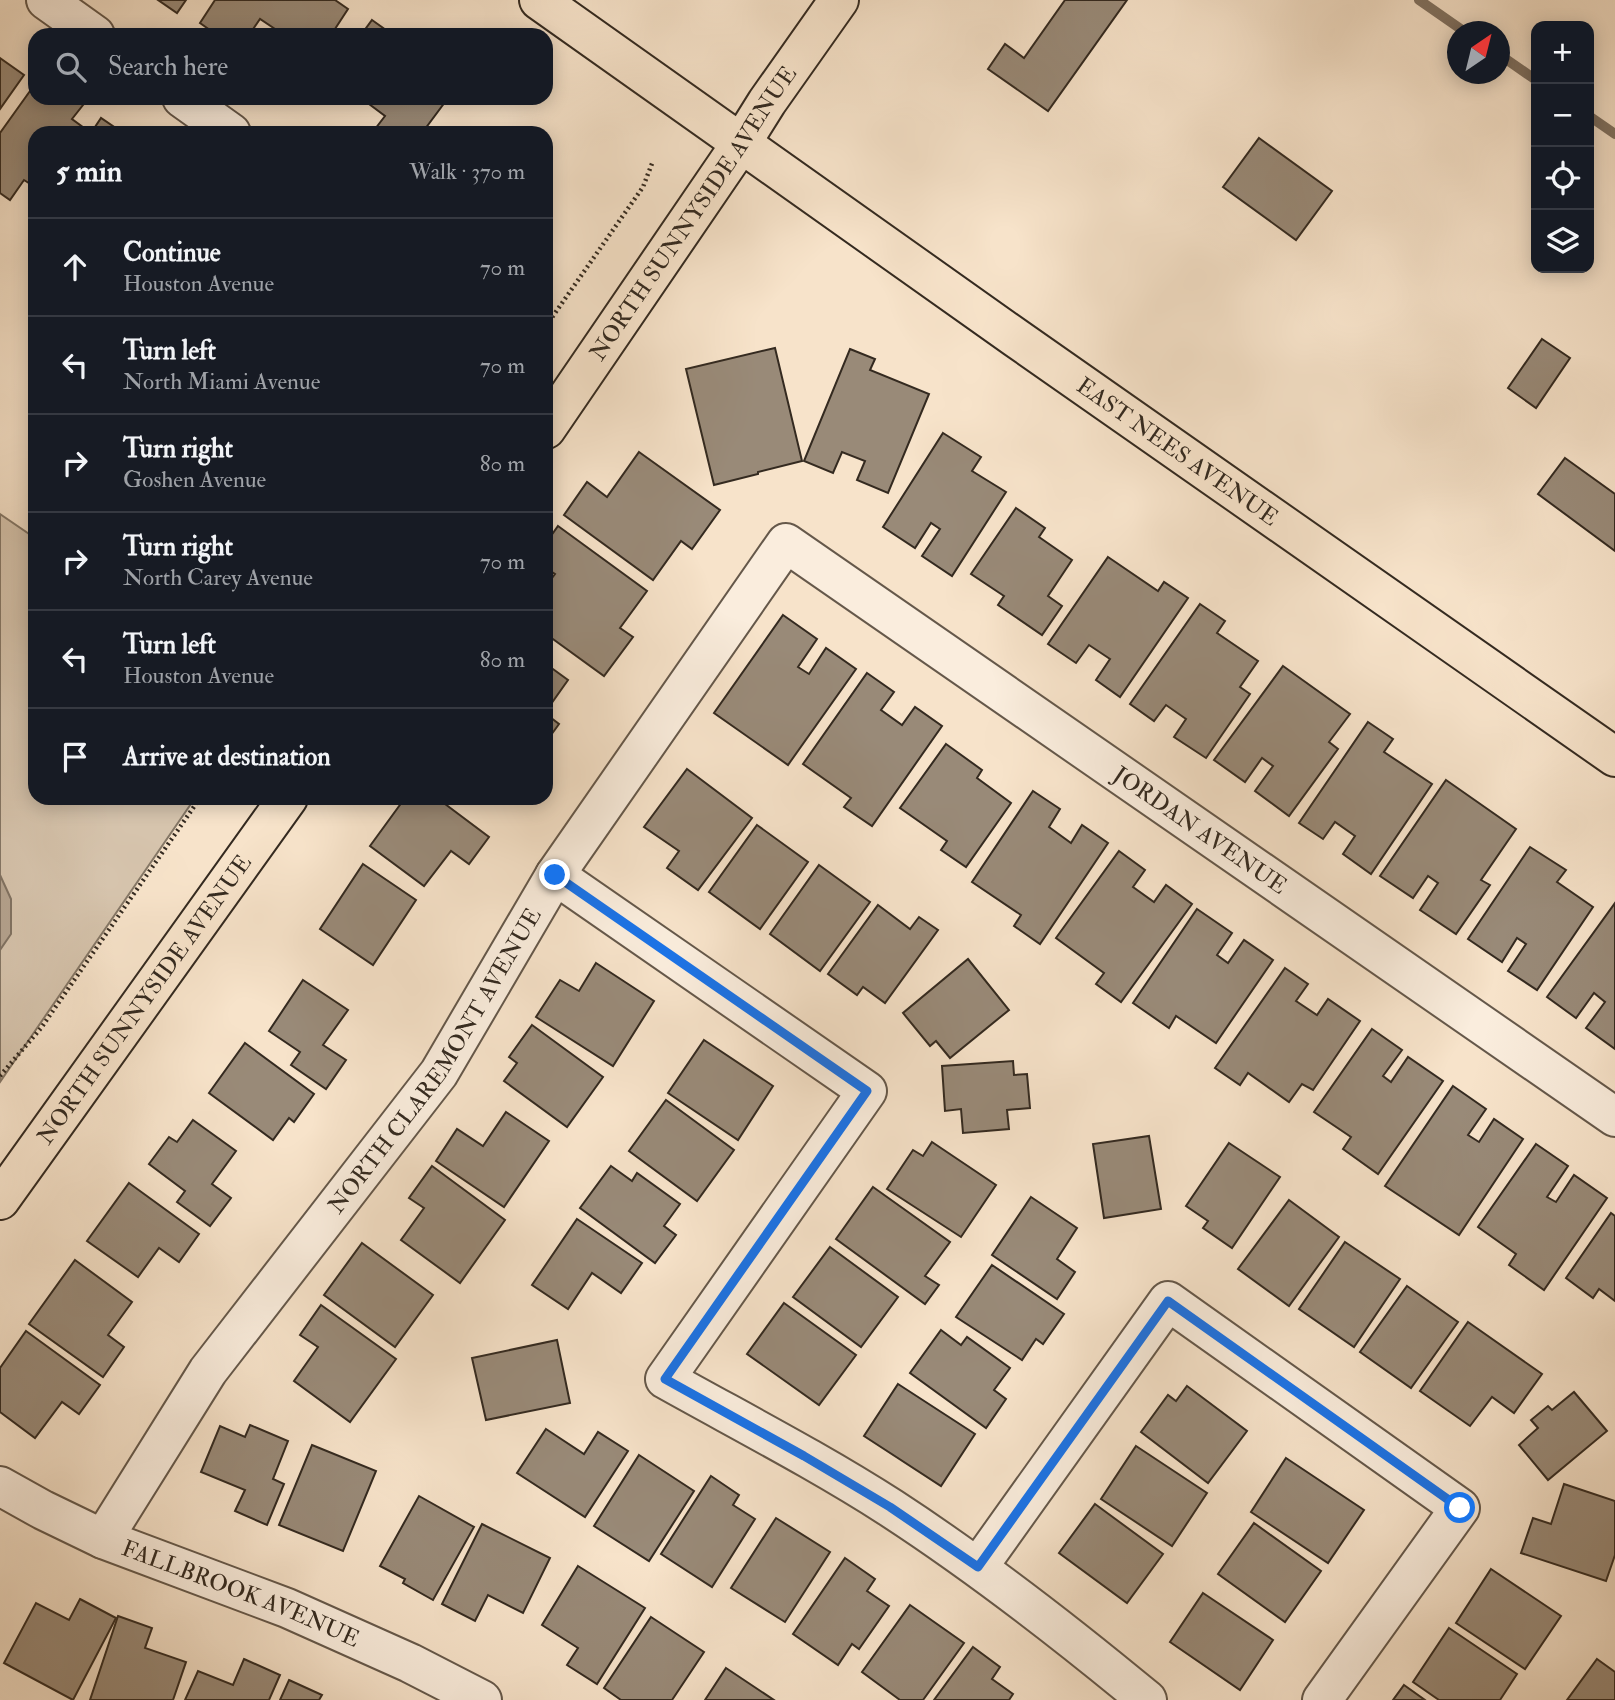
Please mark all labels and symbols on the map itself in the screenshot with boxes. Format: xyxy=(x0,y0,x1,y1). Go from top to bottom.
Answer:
north arrow xyxy=(1447,21,1510,84)
street label: NORTH SUNNYSIDE AVENUE xyxy=(583,60,803,366)
street label: EAST NEES AVENUE xyxy=(1071,371,1284,532)
street label: JORDAN AVENUE xyxy=(1107,759,1293,900)
street label: NORTH SUNNYSIDE AVENUE xyxy=(30,849,257,1150)
route end xyxy=(539,859,570,890)
street label: NORTH CLAREMONT AVENUE xyxy=(321,902,547,1219)
route start xyxy=(1444,1492,1475,1523)
street label: FALLBROOK AVENUE xyxy=(118,1533,364,1653)

